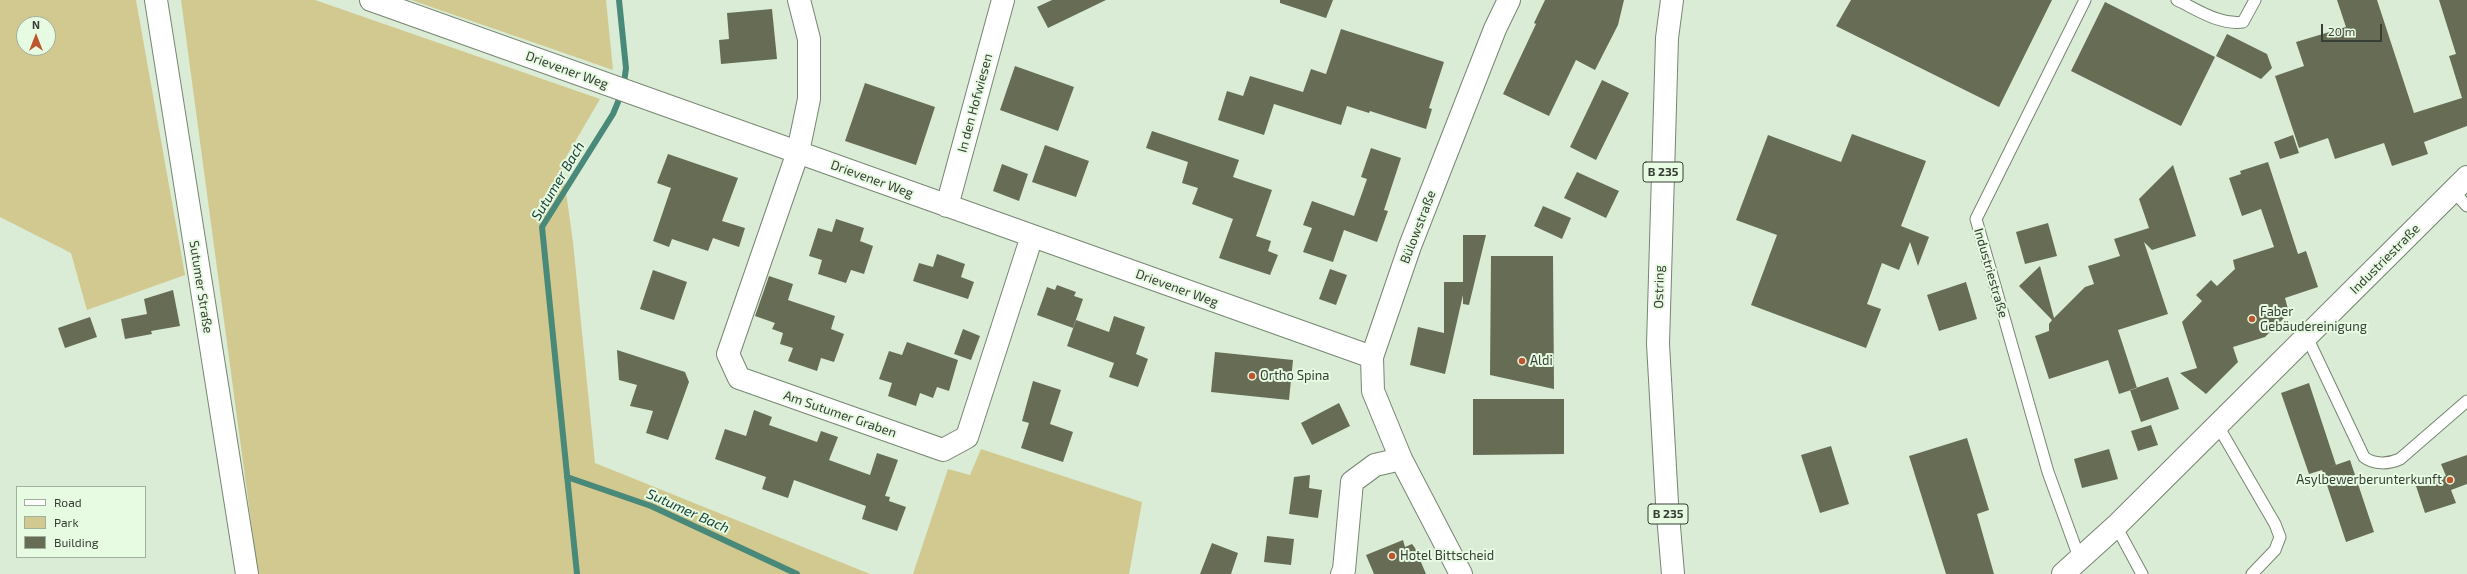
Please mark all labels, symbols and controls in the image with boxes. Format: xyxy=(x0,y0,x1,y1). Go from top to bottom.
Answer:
north arrow xyxy=(16,16,56,56)
scale bar xyxy=(2323,16,2384,42)
text: N xyxy=(32,18,40,31)
text: 20 m xyxy=(2328,24,2355,38)
street label: Drievener Weg xyxy=(524,48,610,92)
street label: In den Hofwiesen xyxy=(954,52,996,154)
water label: Sutumer Bach xyxy=(528,139,588,223)
street label: Drievener Weg xyxy=(829,157,915,201)
road number: B 235 xyxy=(1643,162,1683,182)
street label: Bülowstraße xyxy=(1397,188,1439,266)
street label: Industriestraße xyxy=(2347,221,2423,297)
street label: Industriestraße xyxy=(1971,226,2011,320)
street label: Sutumer Straße xyxy=(186,239,216,335)
street label: Ostring xyxy=(1651,265,1667,309)
street label: Drievener Weg xyxy=(1134,266,1220,310)
place label: Faber Gebäudereinigung xyxy=(2260,304,2367,335)
marker: Faber Gebäudereinigung xyxy=(2247,314,2257,324)
place label: Aldi xyxy=(1530,353,1553,369)
marker: Aldi xyxy=(1517,356,1527,366)
place label: Ortho Spina xyxy=(1260,368,1329,384)
marker: Ortho Spina xyxy=(1247,371,1257,381)
street label: Am Sutumer Graben xyxy=(781,387,899,441)
place label: Asylbewerberunterkunft xyxy=(2296,472,2442,488)
marker: Asylbewerberunterkunft xyxy=(2445,475,2455,485)
water label: Sutumer Bach xyxy=(644,485,732,537)
legend xyxy=(16,486,146,558)
text: Road xyxy=(54,495,82,509)
road number: B 235 xyxy=(1648,504,1688,524)
text: Park xyxy=(54,515,79,529)
text: Building xyxy=(54,535,98,549)
place label: Hotel Bittscheid xyxy=(1400,548,1494,564)
marker: Hotel Bittscheid xyxy=(1387,551,1397,561)

